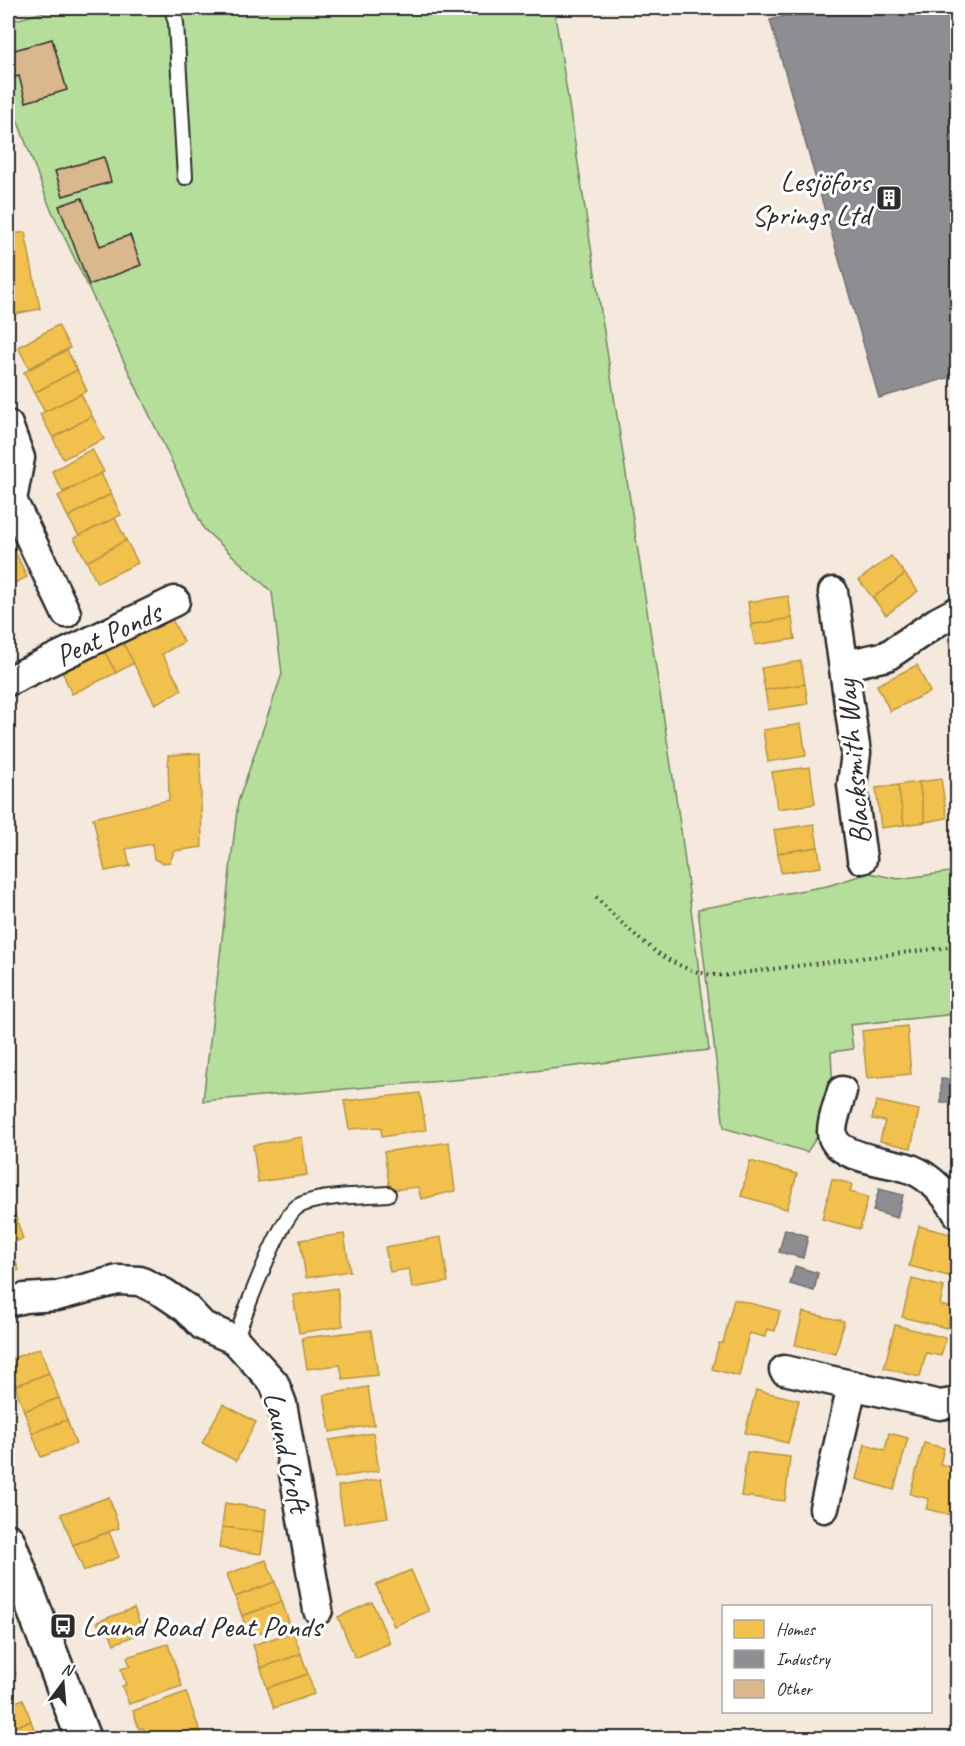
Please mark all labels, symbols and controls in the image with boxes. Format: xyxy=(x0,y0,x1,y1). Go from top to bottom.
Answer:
place label: Lesjöfors Springs Ltd xyxy=(752,162,874,234)
building icon: Lesjöfors Springs Ltd xyxy=(874,183,904,213)
street label: Peat Ponds xyxy=(49,592,169,675)
street label: Blacksmith Way xyxy=(827,676,879,846)
street label: Laund Croft xyxy=(255,1388,320,1519)
legend xyxy=(722,1605,932,1713)
place label: Laund Road Peat Ponds xyxy=(82,1607,324,1645)
bus stop icon: Laund Road Peat Ponds xyxy=(48,1611,78,1641)
text: Homes xyxy=(776,1618,816,1640)
text: Industry xyxy=(776,1648,831,1670)
north arrow xyxy=(33,1653,93,1713)
text: N xyxy=(59,1659,77,1681)
text: Other xyxy=(776,1678,813,1700)

